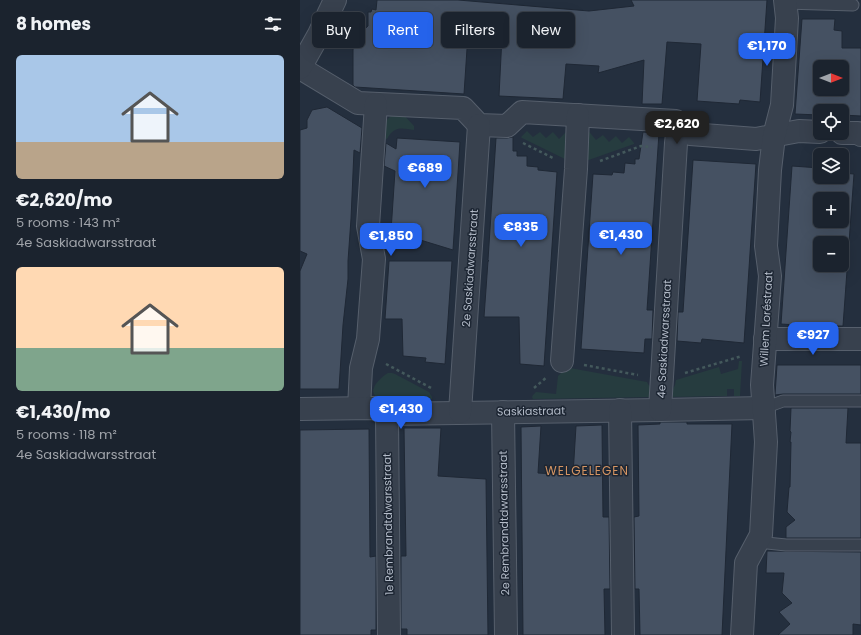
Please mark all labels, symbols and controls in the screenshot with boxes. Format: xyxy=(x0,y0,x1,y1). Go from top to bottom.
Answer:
text: 8 homes xyxy=(16,12,91,36)
chip: Buy xyxy=(312,12,365,48)
chip: Rent xyxy=(373,12,433,48)
chip: Filters xyxy=(441,12,509,48)
chip: New xyxy=(517,12,575,48)
icon: filters xyxy=(262,13,284,35)
pin: €1,170 xyxy=(734,33,800,67)
text: €1,170 xyxy=(747,36,787,55)
north arrow xyxy=(813,60,849,96)
map controls xyxy=(813,60,849,272)
icon: home xyxy=(114,81,186,153)
button: locate xyxy=(813,104,849,140)
pin: €2,620 xyxy=(644,111,710,145)
text: €2,620 xyxy=(654,114,700,133)
button: layers xyxy=(813,148,849,184)
pin: €689 xyxy=(401,155,449,189)
text: €689 xyxy=(407,158,443,177)
text: €2,620/mo xyxy=(16,188,112,212)
button: + xyxy=(813,192,849,228)
street label: 2e Saskiadwarsstraat xyxy=(458,209,482,327)
text: 5 rooms · 143 m² xyxy=(16,213,120,232)
pin: €835 xyxy=(497,214,545,248)
text: €835 xyxy=(503,217,539,236)
pin: €1,430 xyxy=(588,222,654,256)
pin: €1,850 xyxy=(358,223,424,257)
text: €1,430 xyxy=(599,225,643,244)
text: €1,850 xyxy=(369,226,413,245)
text: 4e Saskiadwarsstraat xyxy=(16,233,156,252)
button: − xyxy=(813,236,849,272)
street label: Willem Loréstraat xyxy=(756,271,776,367)
street label: 4e Saskiadwarsstraat xyxy=(653,279,675,399)
icon: home xyxy=(114,293,186,365)
pin: €927 xyxy=(789,322,837,356)
text: €927 xyxy=(797,325,829,344)
pin: €1,430 xyxy=(368,396,434,430)
text: €1,430 xyxy=(379,399,423,418)
text: €1,430/mo xyxy=(16,400,110,424)
street label: Saskiastraat xyxy=(497,402,565,420)
text: 5 rooms · 118 m² xyxy=(16,425,117,444)
text: 4e Saskiadwarsstraat xyxy=(16,445,156,464)
street label: 2e Rembrandtdwarsstraat xyxy=(495,450,513,596)
street label: 1e Rembrandtdwarsstraat xyxy=(379,453,397,595)
district label: WELGELEGEN xyxy=(545,462,629,479)

